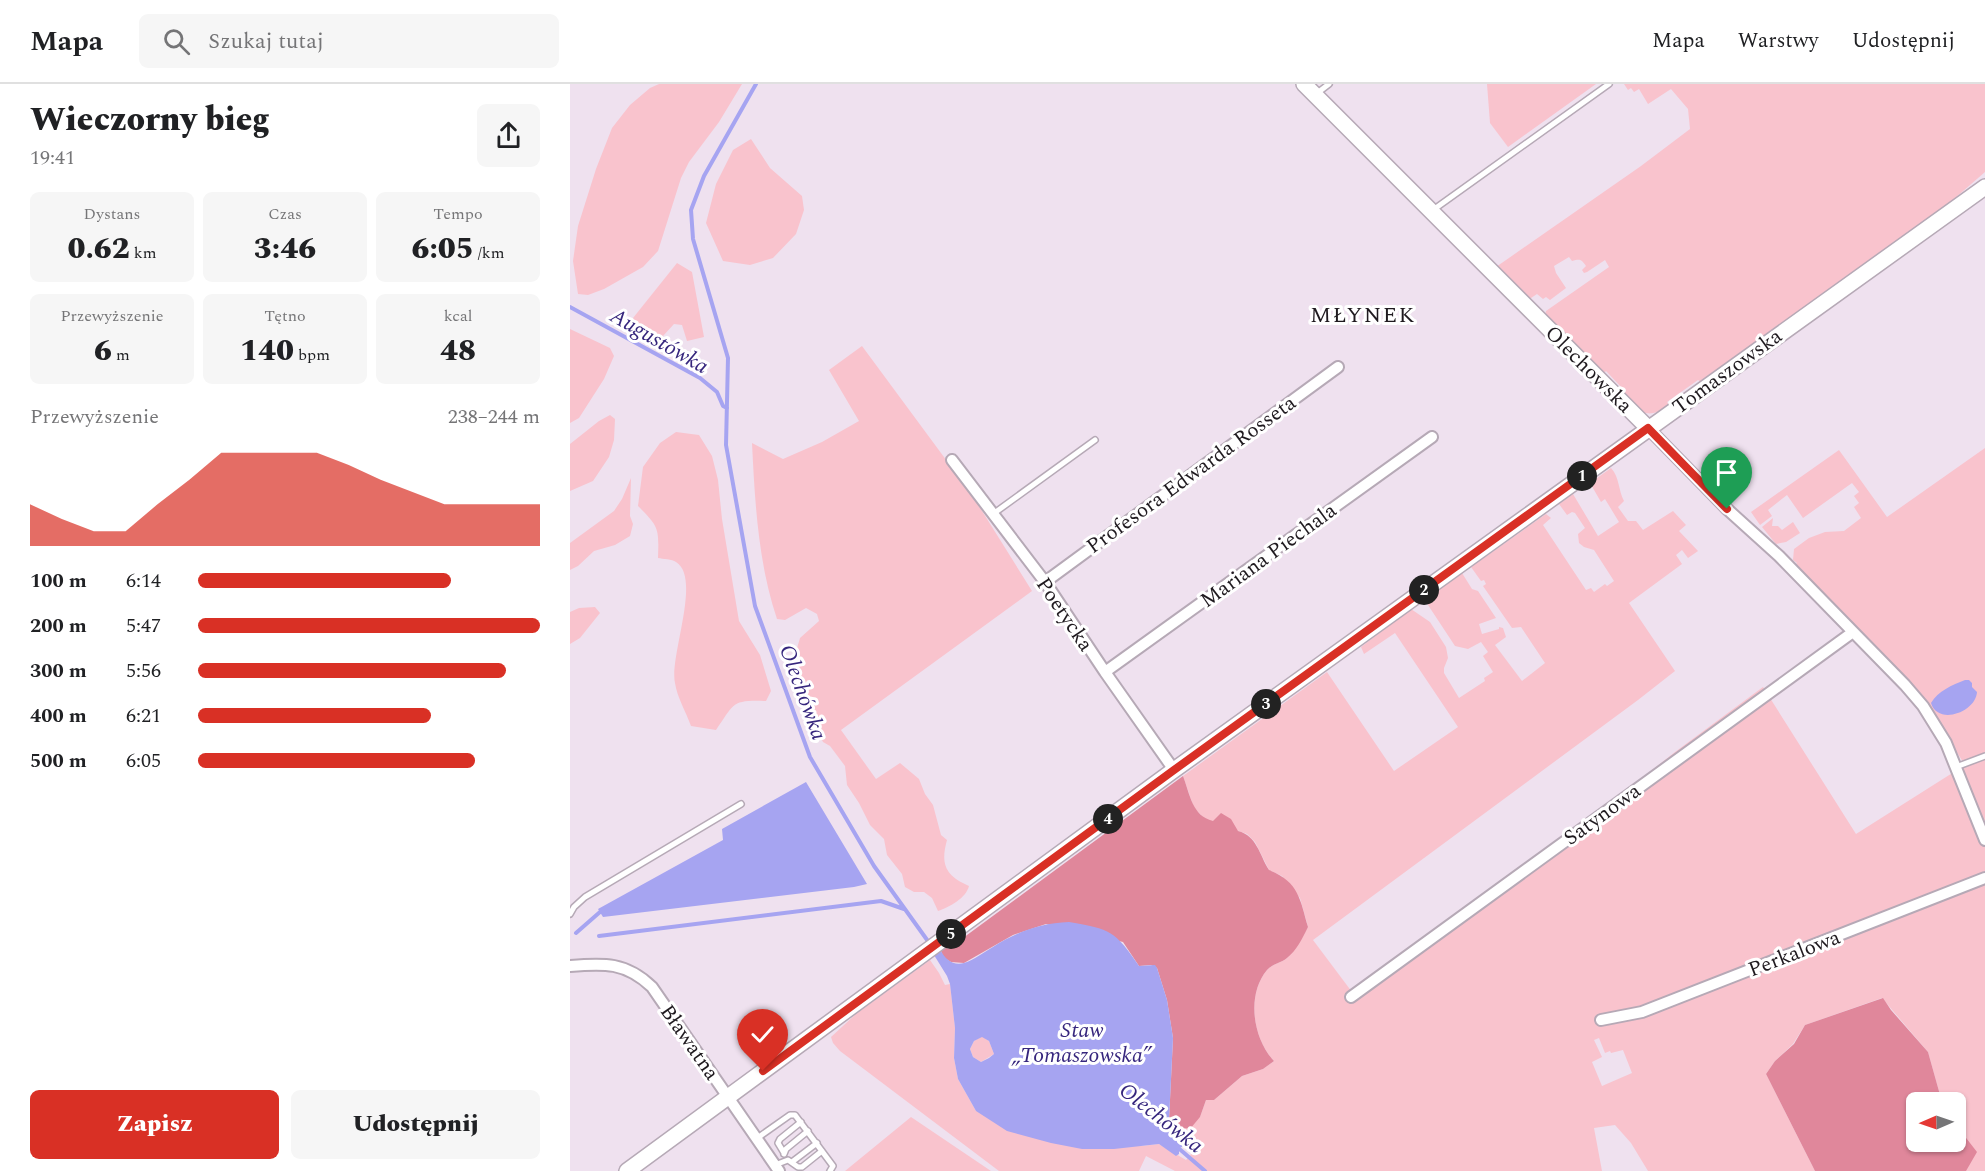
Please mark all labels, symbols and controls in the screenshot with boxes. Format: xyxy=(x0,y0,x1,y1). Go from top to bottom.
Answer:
search box xyxy=(139,14,559,68)
text: Mapa xyxy=(30,20,103,63)
icon: search xyxy=(160,25,193,58)
text: Szukaj tutaj xyxy=(208,25,324,58)
text: Mapa xyxy=(1652,25,1705,57)
text: Warstwy xyxy=(1738,25,1819,57)
text: Udostępnij xyxy=(1852,25,1955,57)
text: Wieczorny bieg xyxy=(30,95,270,145)
button: share xyxy=(477,104,540,167)
text: 19:41 xyxy=(30,143,75,173)
text: Dystans xyxy=(84,202,140,226)
text: Czas xyxy=(268,202,302,226)
text: Tempo xyxy=(433,202,483,226)
text: 0.62 xyxy=(67,226,130,272)
text: 3:46 xyxy=(254,226,316,272)
text: 6:05 xyxy=(411,226,474,272)
text: km xyxy=(130,241,157,265)
text: /km xyxy=(474,241,505,265)
water label: Augustówka xyxy=(603,299,715,383)
district label: MŁYNEK xyxy=(1310,299,1416,332)
text: Przewyższenie xyxy=(60,304,164,328)
text: Tętno xyxy=(264,304,306,328)
text: kcal xyxy=(444,304,472,328)
street label: Olechowska xyxy=(1537,318,1640,422)
street label: Tomaszowska xyxy=(1666,320,1790,423)
text: 6 xyxy=(94,328,112,374)
text: 140 xyxy=(240,328,294,374)
text: 48 xyxy=(440,328,476,374)
text: m xyxy=(112,343,130,367)
text: bpm xyxy=(294,343,330,367)
street label: Profesora Edwarda Rosseta xyxy=(1080,387,1304,562)
text: Przewyższenie xyxy=(30,402,159,432)
text: 238–244 m xyxy=(448,402,540,432)
pin xyxy=(1701,447,1752,509)
icon: arrive xyxy=(1710,456,1743,489)
pin: 1 xyxy=(1567,461,1597,491)
text: 1 xyxy=(1578,464,1586,488)
street label: Mariana Piechala xyxy=(1194,495,1344,616)
text: 100 m xyxy=(30,566,87,596)
text: 6:14 xyxy=(126,566,161,596)
street label: Poetycka xyxy=(1027,571,1101,659)
pin: 2 xyxy=(1409,575,1439,605)
text: 2 xyxy=(1420,578,1428,602)
text: 200 m xyxy=(30,611,87,641)
text: 5:47 xyxy=(126,611,161,641)
water label: Olechówka xyxy=(770,640,835,745)
text: 300 m xyxy=(30,656,87,686)
text: 5:56 xyxy=(126,656,161,686)
pin: 3 xyxy=(1251,689,1281,719)
text: 3 xyxy=(1262,692,1270,716)
text: 400 m xyxy=(30,701,87,731)
text: 6:21 xyxy=(126,701,161,731)
text: 500 m xyxy=(30,746,87,776)
text: 6:05 xyxy=(126,746,161,776)
street label: Satynowa xyxy=(1557,775,1649,854)
pin: 4 xyxy=(1093,804,1123,834)
text: 4 xyxy=(1104,807,1112,831)
pin: 5 xyxy=(936,919,966,949)
street label: Perkalowa xyxy=(1744,921,1846,986)
text: 5 xyxy=(947,922,955,946)
street label: Bławatna xyxy=(651,998,727,1088)
pin xyxy=(737,1009,788,1071)
water label: Staw „Tomaszowska” xyxy=(1011,1014,1153,1072)
icon: check xyxy=(746,1018,779,1051)
water label: Olechówka xyxy=(1112,1075,1210,1162)
button: Zapisz xyxy=(30,1090,279,1159)
button: Udostępnij xyxy=(291,1090,540,1159)
north arrow xyxy=(1906,1092,1966,1152)
map controls xyxy=(1906,1092,1966,1152)

